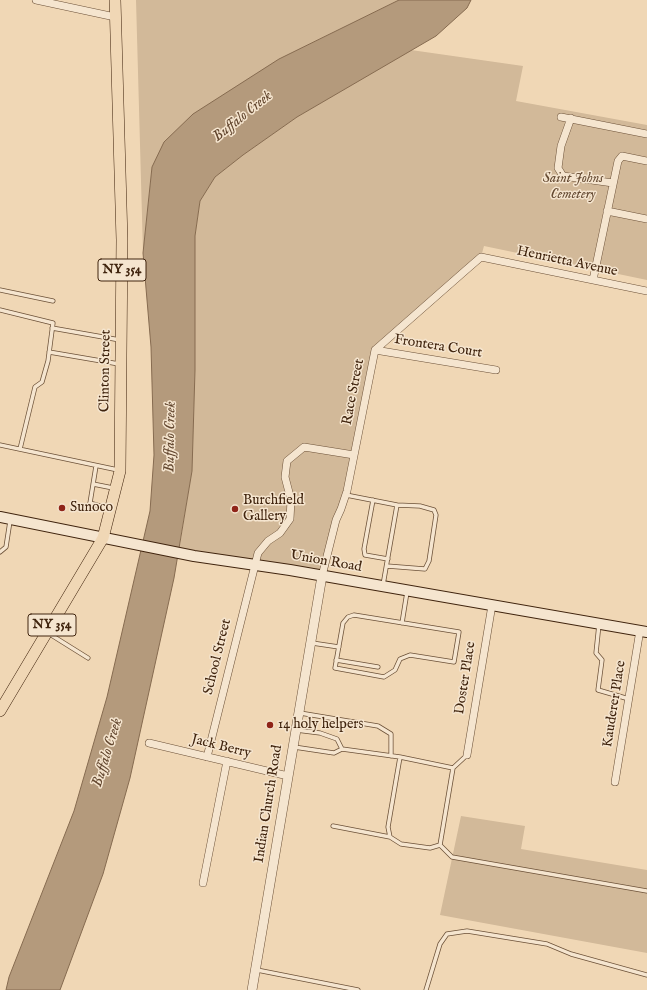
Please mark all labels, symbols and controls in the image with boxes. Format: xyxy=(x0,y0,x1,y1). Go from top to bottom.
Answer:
water label: Buffalo Creek xyxy=(210,88,276,146)
park label: Saint Johns Cemetery xyxy=(543,171,603,204)
street label: Henrietta Avenue xyxy=(515,243,619,281)
road number: NY 354 xyxy=(98,259,146,281)
street label: Clinton Street xyxy=(97,330,115,412)
street label: Frontera Court xyxy=(393,332,483,362)
street label: Race Street xyxy=(339,358,369,426)
water label: Buffalo Creek xyxy=(161,401,181,473)
place label: Burchfield Gallery xyxy=(243,493,304,526)
place label: Sunoco xyxy=(70,500,113,516)
marker: Sunoco xyxy=(57,503,67,513)
marker: Burchfield Gallery xyxy=(230,504,240,514)
street label: Union Road xyxy=(289,547,363,577)
road number: NY 354 xyxy=(28,614,76,636)
street label: School Street xyxy=(200,617,236,697)
street label: Doster Place xyxy=(452,640,480,716)
street label: Kauderer Place xyxy=(600,659,630,749)
water label: Buffalo Creek xyxy=(89,716,127,790)
place label: 14 holy helpers xyxy=(278,717,363,733)
marker: 14 holy helpers xyxy=(265,720,275,730)
street label: Jack Berry xyxy=(189,731,253,763)
street label: Indian Church Road xyxy=(251,744,287,864)

